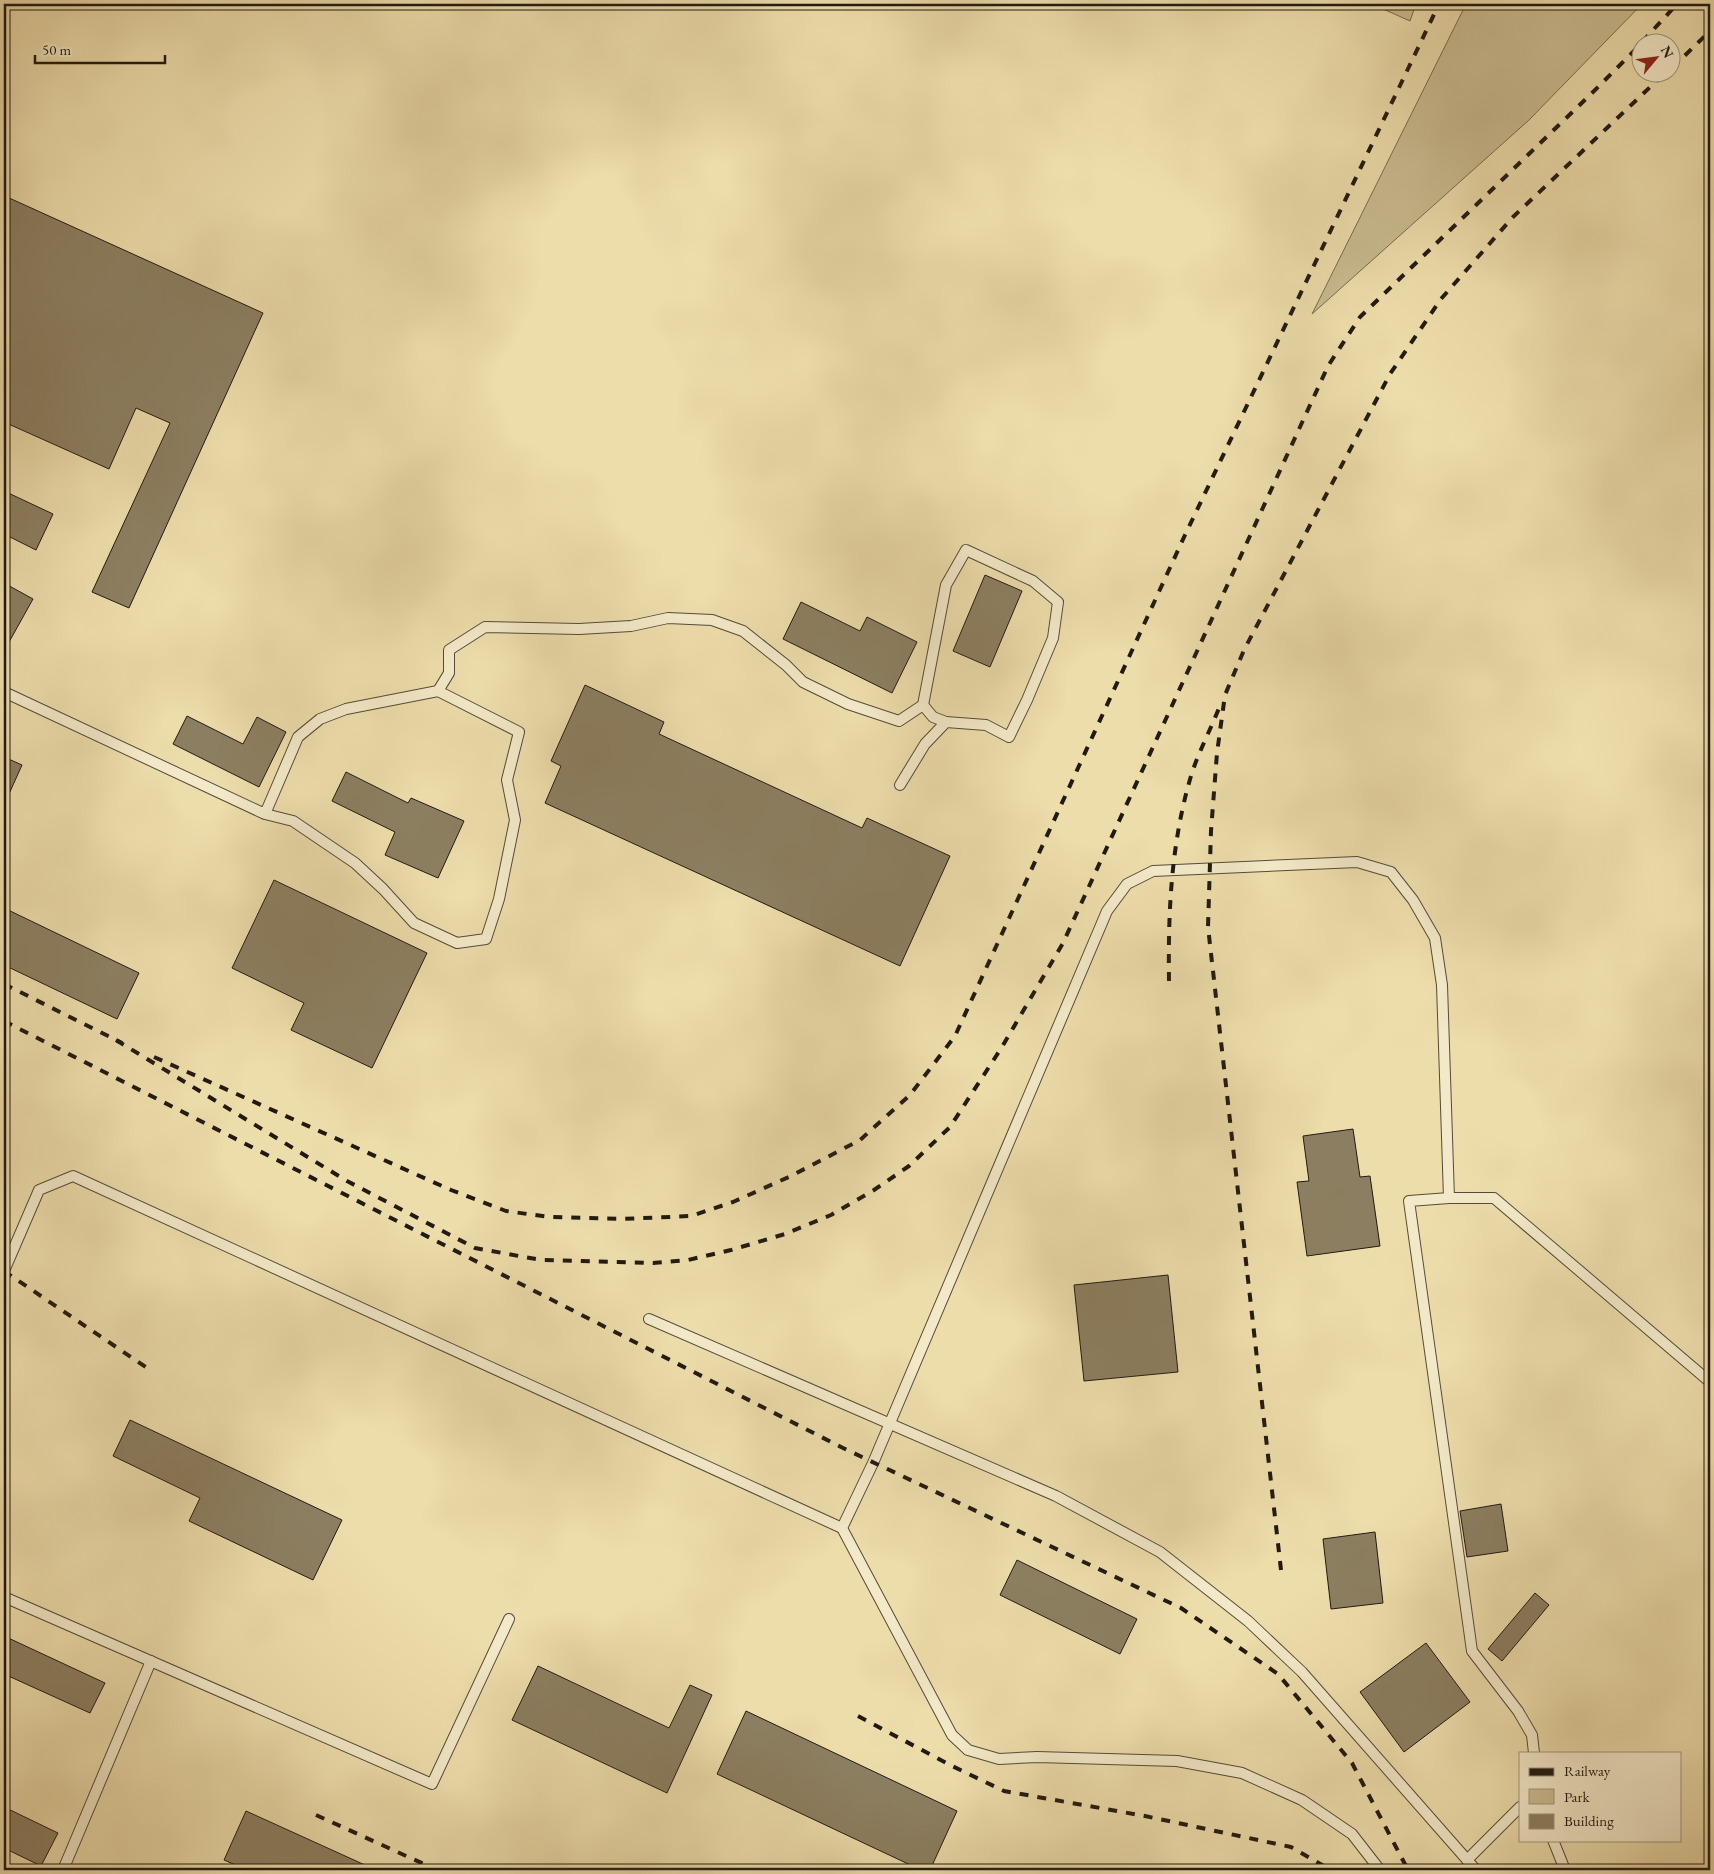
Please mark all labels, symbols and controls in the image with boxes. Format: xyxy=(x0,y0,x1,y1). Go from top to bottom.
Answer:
scale bar xyxy=(35,32,165,64)
north arrow xyxy=(1632,32,1682,82)
text: 50 m xyxy=(42,40,71,59)
text: N xyxy=(1657,42,1678,62)
legend xyxy=(1519,1752,1682,1842)
text: Railway xyxy=(1564,1761,1611,1780)
text: Park xyxy=(1564,1787,1591,1806)
text: Building xyxy=(1564,1811,1614,1830)

